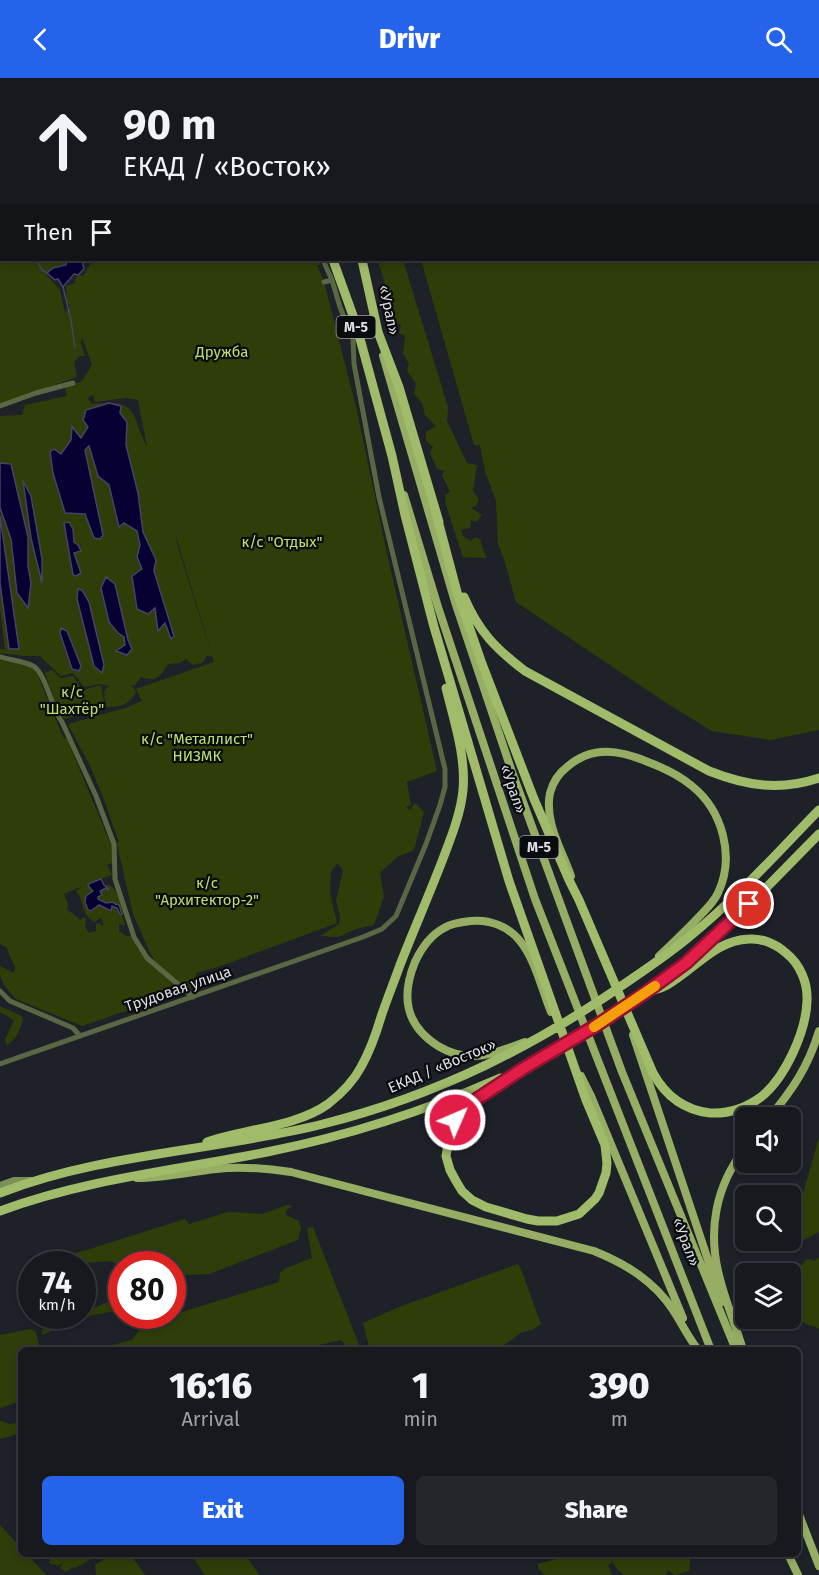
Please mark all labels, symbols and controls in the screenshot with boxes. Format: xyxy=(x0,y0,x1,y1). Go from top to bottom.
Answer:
icon: back xyxy=(24,23,57,56)
text: Drivr xyxy=(379,23,440,55)
icon: search xyxy=(762,23,795,56)
text: 90 m xyxy=(123,100,217,150)
icon: ahead xyxy=(24,102,102,180)
text: ЕКАД / «Восток» xyxy=(123,151,331,183)
icon: arrive xyxy=(85,216,118,249)
text: Then xyxy=(24,219,73,246)
street label: «Урал» xyxy=(375,283,403,337)
road number: М-5 xyxy=(336,316,376,338)
park label: Дружба xyxy=(195,343,248,361)
park label: к/с "Отдых" xyxy=(241,533,323,551)
park label: к/с "Шахтёр" xyxy=(40,683,104,718)
park label: к/с "Металлист" НИЗМК xyxy=(141,730,253,765)
street label: «Урал» xyxy=(496,762,530,816)
road number: М-5 xyxy=(520,836,558,858)
park label: к/с "Архитектор-2" xyxy=(155,874,259,909)
pin xyxy=(723,878,774,929)
icon: arrive xyxy=(732,887,765,920)
street label: Трудовая улица xyxy=(122,962,234,1016)
street label: ЕКАД / «Восток» xyxy=(385,1035,499,1097)
position arrow xyxy=(423,1088,487,1152)
map controls xyxy=(735,1107,801,1329)
button: sound xyxy=(735,1107,801,1173)
button: search xyxy=(735,1185,801,1251)
street label: «Урал» xyxy=(668,1215,704,1269)
speed limit sign: 80 xyxy=(108,1251,186,1329)
button: layers xyxy=(735,1263,801,1329)
text: 74 xyxy=(42,1265,72,1301)
text: km/h xyxy=(38,1296,76,1314)
text: 16:16 xyxy=(169,1364,252,1408)
text: 1 xyxy=(412,1364,429,1408)
text: 390 xyxy=(589,1364,650,1408)
text: Arrival xyxy=(181,1407,240,1431)
text: min xyxy=(403,1407,438,1431)
text: m xyxy=(611,1407,628,1431)
button: Exit xyxy=(42,1476,404,1545)
button: Share xyxy=(416,1476,777,1545)

